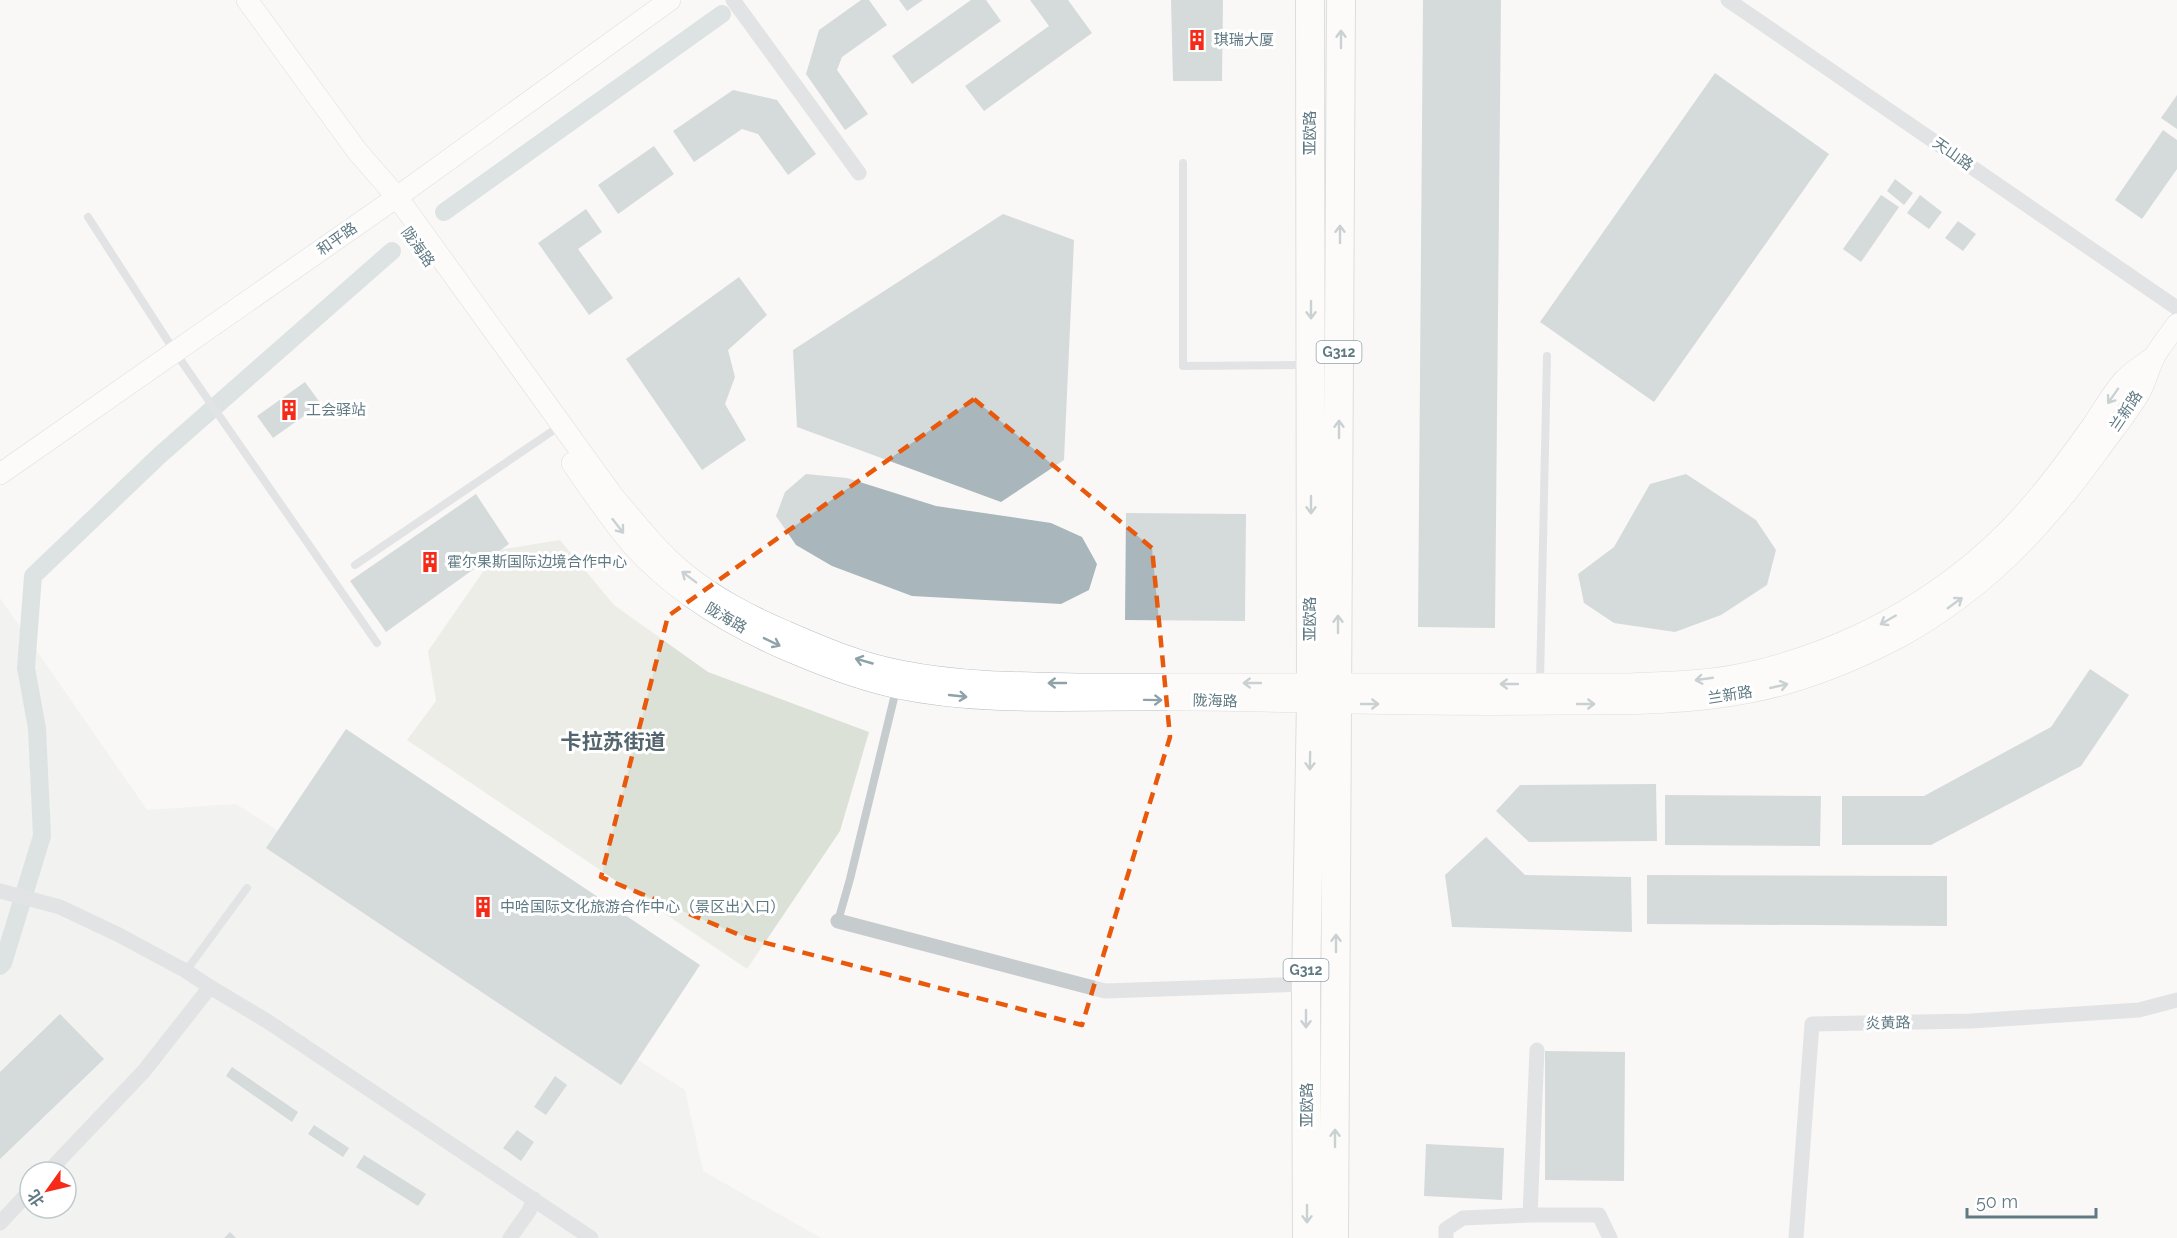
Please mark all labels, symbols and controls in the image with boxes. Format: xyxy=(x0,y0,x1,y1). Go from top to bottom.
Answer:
building icon: 琪瑞大厦 xyxy=(1185,28,1209,52)
one-way arrow xyxy=(1335,30,1347,50)
place label: 琪瑞大厦 xyxy=(1214,31,1274,49)
street label: 亚欧路 xyxy=(1301,110,1319,156)
street label: 天山路 xyxy=(1929,134,1977,174)
street label: 和平路 xyxy=(313,219,361,259)
street label: 陇海路 xyxy=(397,224,439,270)
one-way arrow xyxy=(1334,225,1346,245)
one-way arrow xyxy=(1305,300,1317,320)
road number: G312 xyxy=(1316,341,1362,363)
street label: 兰新路 xyxy=(2106,387,2146,435)
one-way arrow xyxy=(2107,387,2119,403)
building icon: 工会驿站 xyxy=(277,398,301,422)
place label: 工会驿站 xyxy=(306,401,366,419)
one-way arrow xyxy=(1333,420,1345,440)
one-way arrow xyxy=(1305,495,1317,515)
one-way arrow xyxy=(611,518,624,534)
building icon: 霍尔果斯国际边境合作中心 xyxy=(418,550,442,574)
place label: 霍尔果斯国际边境合作中心 xyxy=(447,553,627,571)
one-way arrow xyxy=(682,570,698,583)
street label: 亚欧路 xyxy=(1301,596,1319,642)
one-way arrow xyxy=(1946,597,1962,609)
street label: 陇海路 xyxy=(702,599,750,637)
one-way arrow xyxy=(1332,615,1343,635)
one-way arrow xyxy=(1880,615,1898,626)
one-way arrow xyxy=(762,637,780,649)
one-way arrow xyxy=(855,655,874,666)
one-way arrow xyxy=(1695,674,1714,685)
one-way arrow xyxy=(1242,677,1262,689)
one-way arrow xyxy=(1047,678,1067,689)
one-way arrow xyxy=(1500,678,1520,690)
one-way arrow xyxy=(1769,679,1788,691)
street label: 兰新路 xyxy=(1706,683,1754,707)
one-way arrow xyxy=(948,691,968,702)
street label: 陇海路 xyxy=(1192,692,1238,710)
one-way arrow xyxy=(1142,694,1162,706)
one-way arrow xyxy=(1359,698,1379,710)
one-way arrow xyxy=(1575,698,1595,710)
district label: 卡拉苏街道 xyxy=(561,729,666,754)
one-way arrow xyxy=(1304,750,1316,770)
building icon: 中哈国际文化旅游合作中心（景区出入口） xyxy=(471,895,495,919)
place label: 中哈国际文化旅游合作中心（景区出入口） xyxy=(500,898,785,916)
one-way arrow xyxy=(1330,933,1342,953)
road number: G312 xyxy=(1284,959,1328,981)
one-way arrow xyxy=(1300,1008,1312,1028)
street label: 炎黄路 xyxy=(1865,1014,1911,1032)
street label: 亚欧路 xyxy=(1298,1082,1316,1128)
one-way arrow xyxy=(1329,1128,1341,1148)
north arrow xyxy=(18,1160,78,1220)
scale bar xyxy=(1967,1181,2096,1219)
text: 北 xyxy=(24,1186,48,1210)
text: 50 m xyxy=(1976,1191,2018,1212)
one-way arrow xyxy=(1301,1203,1313,1223)

